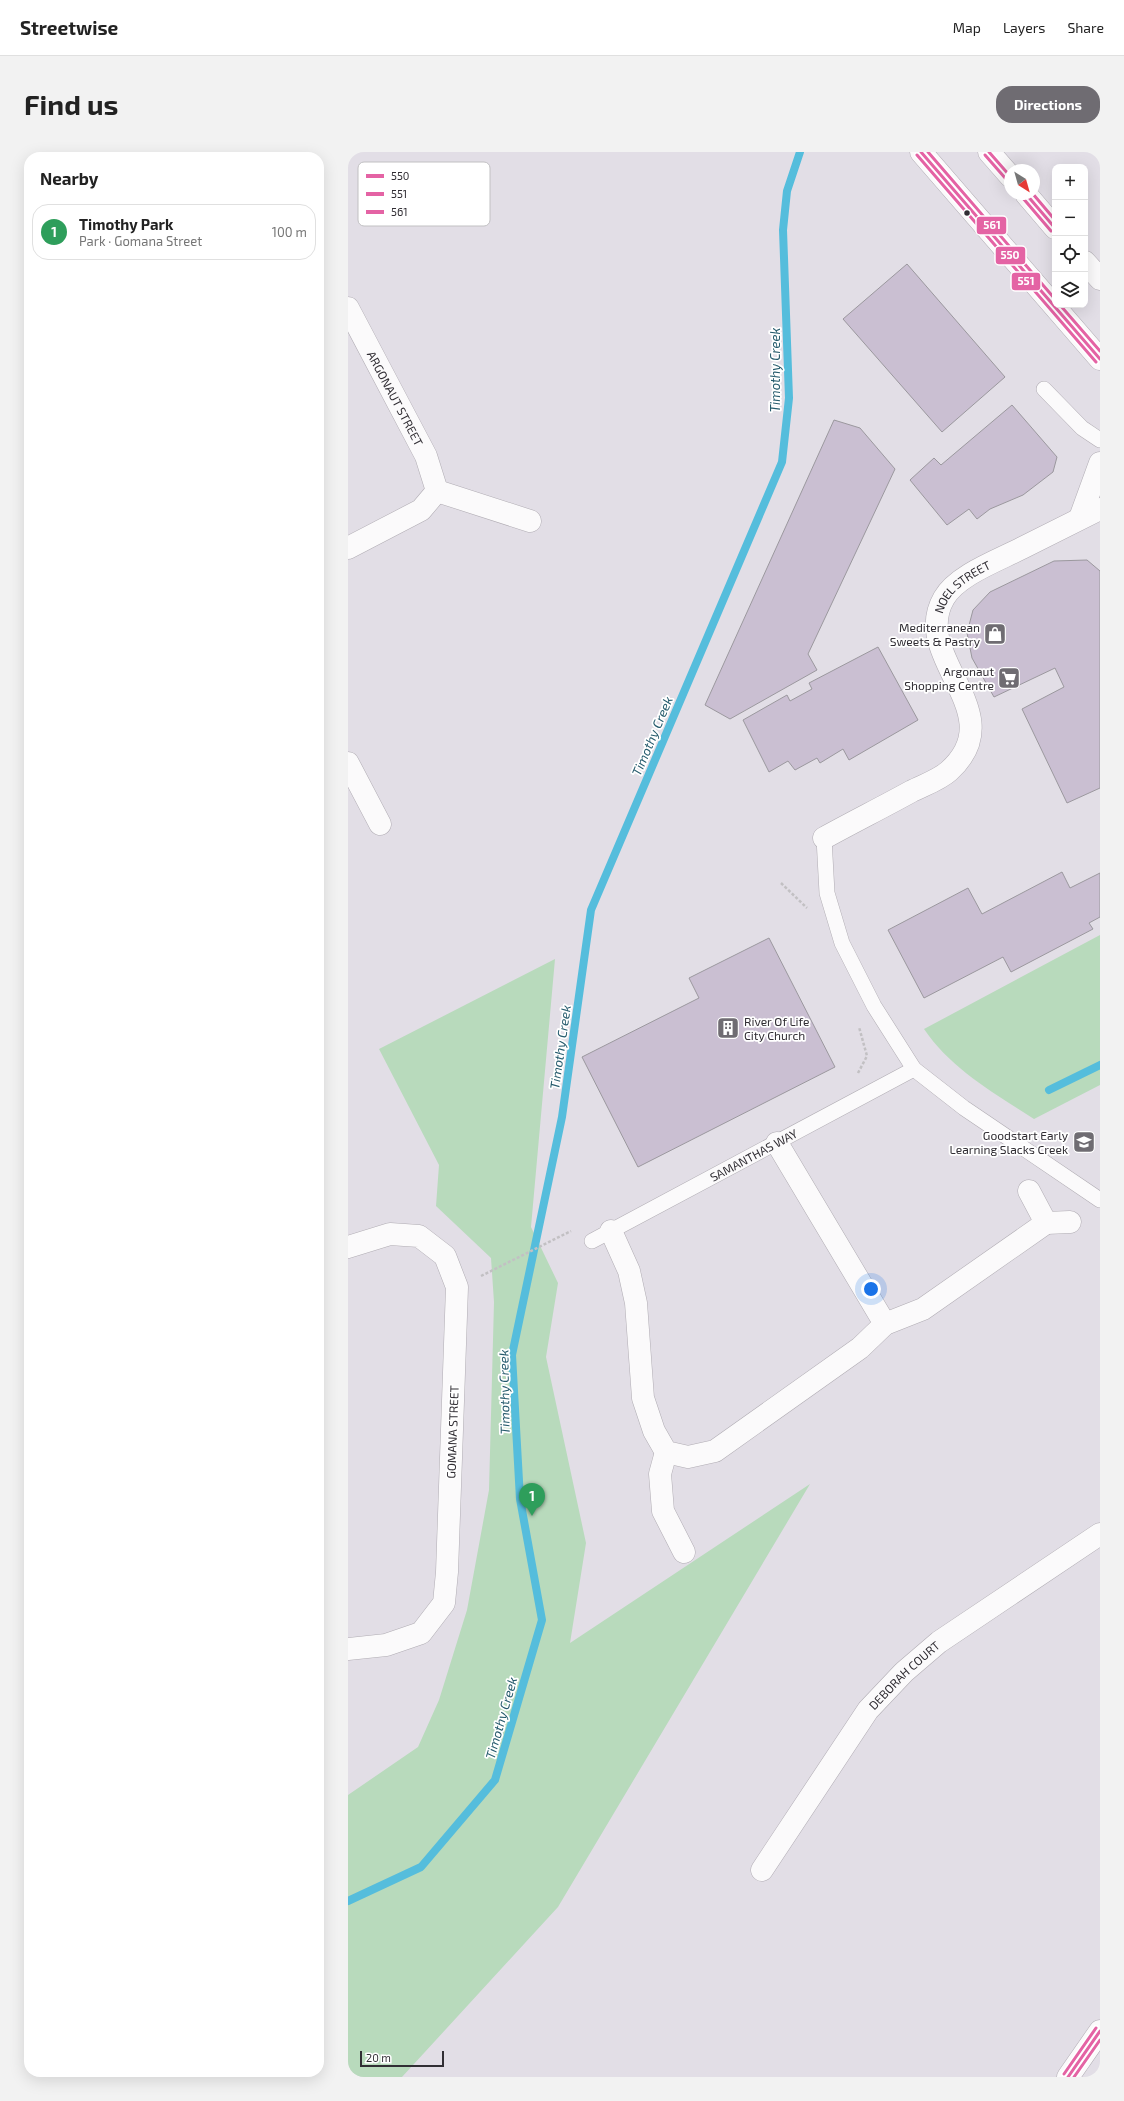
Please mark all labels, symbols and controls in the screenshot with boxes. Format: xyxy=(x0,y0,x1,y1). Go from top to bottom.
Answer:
text: Streetwise xyxy=(20,16,118,39)
text: Map xyxy=(953,19,981,36)
text: Layers xyxy=(1003,19,1045,36)
text: Share xyxy=(1067,19,1104,36)
button: Directions xyxy=(996,86,1100,123)
text: Find us xyxy=(24,87,118,121)
legend xyxy=(358,162,490,226)
north arrow xyxy=(1004,164,1040,200)
map controls xyxy=(1052,164,1088,308)
button: + xyxy=(1052,164,1088,200)
text: Nearby xyxy=(40,168,98,188)
text: 550 xyxy=(391,169,409,182)
text: 551 xyxy=(391,187,407,200)
button: − xyxy=(1052,200,1088,236)
text: 561 xyxy=(391,205,408,218)
unlabelled marker xyxy=(962,208,972,218)
text: Timothy Park xyxy=(79,215,173,233)
line badge: 561 xyxy=(976,216,1007,235)
text: 561 xyxy=(983,218,1001,231)
text: 1 xyxy=(51,224,57,240)
text: 100 m xyxy=(272,224,307,240)
text: Park · Gomana Street xyxy=(79,233,202,249)
button: locate xyxy=(1052,236,1088,272)
line badge: 550 xyxy=(995,246,1026,265)
text: 550 xyxy=(1000,248,1020,261)
line badge: 551 xyxy=(1011,272,1041,291)
button: layers xyxy=(1052,272,1088,308)
text: 551 xyxy=(1018,274,1034,287)
water label: Timothy Creek xyxy=(767,327,783,412)
street label: ARGONAUT STREET xyxy=(365,348,426,448)
street label: NOEL STREET xyxy=(931,557,992,615)
place label: Mediterranean Sweets & Pastry xyxy=(890,620,981,648)
shop icon: Mediterranean Sweets & Pastry xyxy=(982,621,1008,647)
place label: Argonaut Shopping Centre xyxy=(904,664,994,692)
supermarket icon: Argonaut Shopping Centre xyxy=(996,665,1022,691)
water label: Timothy Creek xyxy=(628,694,676,778)
water label: Timothy Creek xyxy=(546,1004,574,1090)
place label: River Of Life City Church xyxy=(744,1014,809,1042)
building icon: River Of Life City Church xyxy=(715,1015,741,1041)
street label: SAMANTHAS WAY xyxy=(707,1126,800,1184)
place label: Goodstart Early Learning Slacks Creek xyxy=(950,1128,1069,1156)
school or university icon: Goodstart Early Learning Slacks Creek xyxy=(1071,1129,1097,1155)
your location xyxy=(861,1279,881,1299)
water label: Timothy Creek xyxy=(495,1349,513,1434)
street label: GOMANA STREET xyxy=(443,1385,461,1479)
pin: 1 xyxy=(519,1483,545,1516)
street label: DEBORAH COURT xyxy=(865,1638,942,1712)
water label: Timothy Creek xyxy=(482,1675,520,1761)
scale bar xyxy=(360,2049,444,2068)
text: 20 m xyxy=(366,2051,391,2064)

